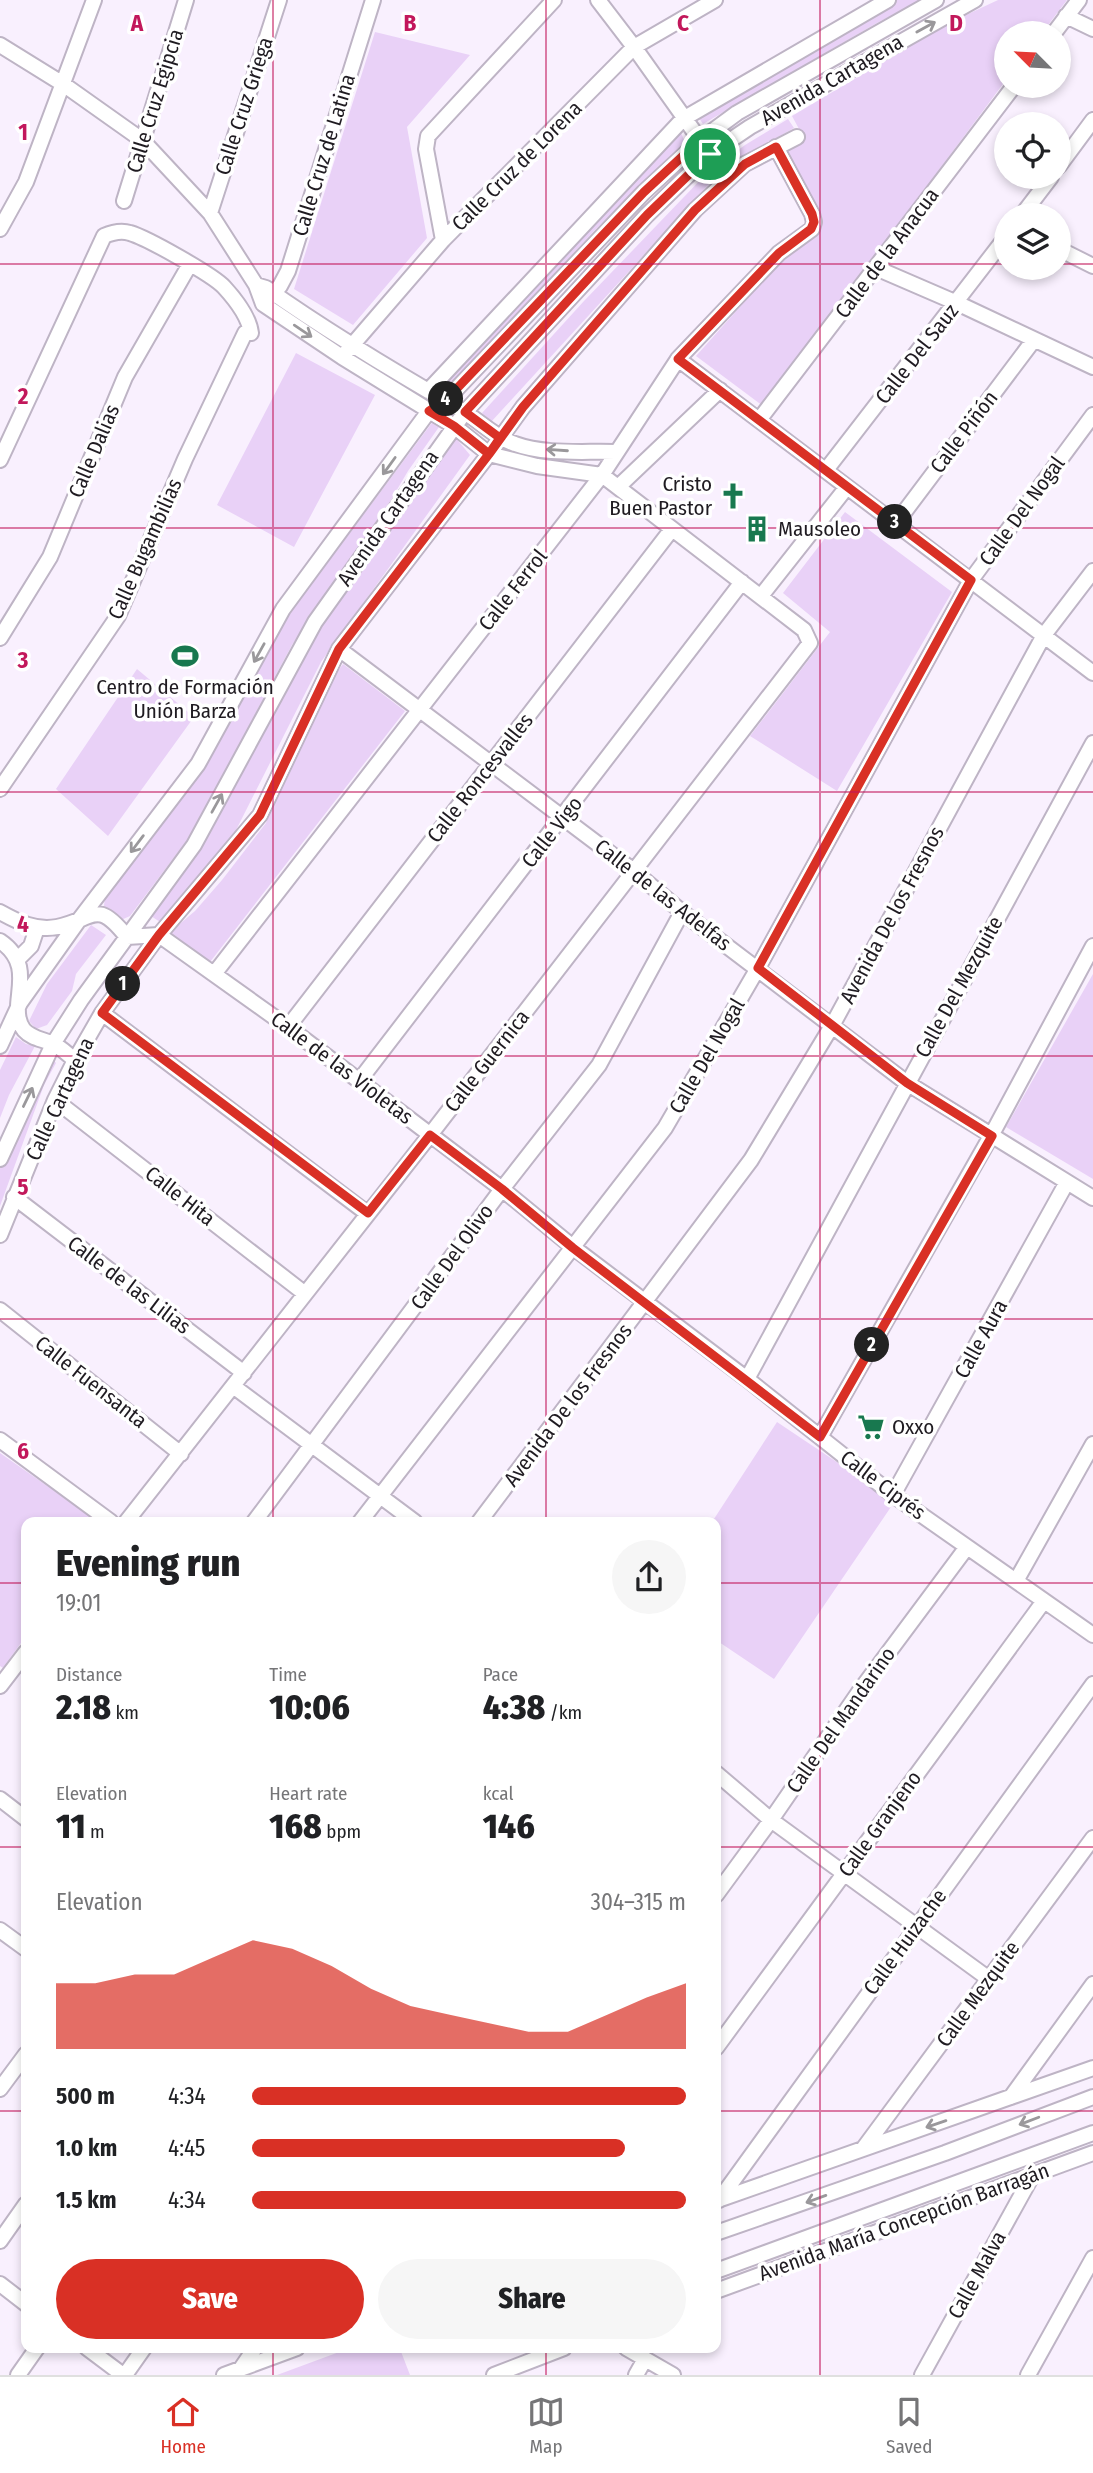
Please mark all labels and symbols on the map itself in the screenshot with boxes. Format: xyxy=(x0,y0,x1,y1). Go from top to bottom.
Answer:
text: A xyxy=(130,9,144,37)
text: B xyxy=(404,9,417,37)
text: C xyxy=(677,9,689,37)
text: D xyxy=(949,9,963,37)
one-way arrow xyxy=(916,20,936,34)
north arrow xyxy=(994,21,1071,98)
street label: Calle Cruz Egipcia xyxy=(121,26,189,176)
street label: Avenida Cartagena xyxy=(756,29,908,131)
street label: Calle Cruz Griega xyxy=(209,34,279,178)
street label: Calle Cruz de Latina xyxy=(287,71,361,239)
street label: Calle Cruz de Lorena xyxy=(446,95,588,237)
text: 1 xyxy=(18,118,28,146)
pin xyxy=(680,124,740,184)
street label: Calle de la Anacua xyxy=(830,183,944,323)
street label: Calle Del Sauz xyxy=(870,299,964,409)
one-way arrow xyxy=(292,324,312,338)
text: 2 xyxy=(17,382,29,410)
pin: 4 xyxy=(428,382,464,416)
street label: Calle Piñón xyxy=(925,386,1003,478)
street label: Calle Dalias xyxy=(63,400,125,502)
one-way arrow xyxy=(546,443,568,456)
street label: Avenida Cartagena xyxy=(332,445,444,591)
street label: Calle Del Nogal xyxy=(974,451,1071,571)
one-way arrow xyxy=(382,456,396,475)
place label: Cristo Buen Pastor xyxy=(609,471,713,521)
street label: Calle Bugambilias xyxy=(102,474,188,624)
church icon: Cristo Buen Pastor xyxy=(718,481,748,511)
pin: 3 xyxy=(878,504,912,540)
building icon: Mausoleo xyxy=(742,514,772,544)
place label: Mausoleo xyxy=(778,516,861,542)
street label: Calle Ferrol xyxy=(473,544,553,636)
sports icon: Centro de Formación Unión Barza xyxy=(170,641,200,671)
one-way arrow xyxy=(252,642,266,662)
text: 3 xyxy=(17,646,29,674)
place label: Centro de Formación Unión Barza xyxy=(96,674,274,724)
street label: Calle Roncesvalles xyxy=(421,708,539,848)
street label: Calle Vigo xyxy=(516,791,588,873)
one-way arrow xyxy=(210,794,224,814)
street label: Avenida De los Fresnos xyxy=(834,822,950,1008)
one-way arrow xyxy=(129,834,144,853)
street label: Calle de las Adelfas xyxy=(590,834,737,956)
text: 4 xyxy=(17,910,29,938)
street label: Calle Del Mezquite xyxy=(909,912,1009,1062)
pin: 1 xyxy=(106,967,140,1002)
street label: Calle Del Nogal xyxy=(664,993,751,1118)
street label: Calle Guernica xyxy=(439,1005,535,1117)
street label: Calle de las Violetas xyxy=(266,1006,418,1130)
street label: Calle Cartagena xyxy=(20,1033,100,1165)
one-way arrow xyxy=(21,1087,35,1108)
street label: Calle Hita xyxy=(140,1161,220,1231)
text: 5 xyxy=(17,1173,29,1201)
street label: Calle Del Olivo xyxy=(405,1199,499,1315)
street label: Calle de las Lilias xyxy=(62,1230,196,1340)
street label: Calle Aura xyxy=(949,1295,1013,1383)
street label: Avenida De los Fresnos xyxy=(498,1318,638,1492)
pin: 2 xyxy=(854,1328,890,1362)
street label: Calle Fuensanta xyxy=(30,1330,152,1434)
supermarket icon: Oxxo xyxy=(856,1412,886,1442)
place label: Oxxo xyxy=(892,1414,934,1440)
text: 6 xyxy=(17,1437,29,1465)
street label: Calle Ciprés xyxy=(835,1445,931,1526)
street label: Calle Del Mandarino xyxy=(781,1642,901,1798)
street label: Calle Granjeno xyxy=(833,1766,927,1882)
street label: Calle Huizache xyxy=(858,1884,952,2000)
street label: Calle Mezquite xyxy=(931,1936,1025,2052)
one-way arrow xyxy=(1019,2116,1041,2128)
one-way arrow xyxy=(926,2119,948,2131)
street label: Avenida María Concepción Barragán xyxy=(755,2157,1053,2287)
one-way arrow xyxy=(805,2194,827,2206)
street label: Calle Malva xyxy=(942,2226,1012,2324)

